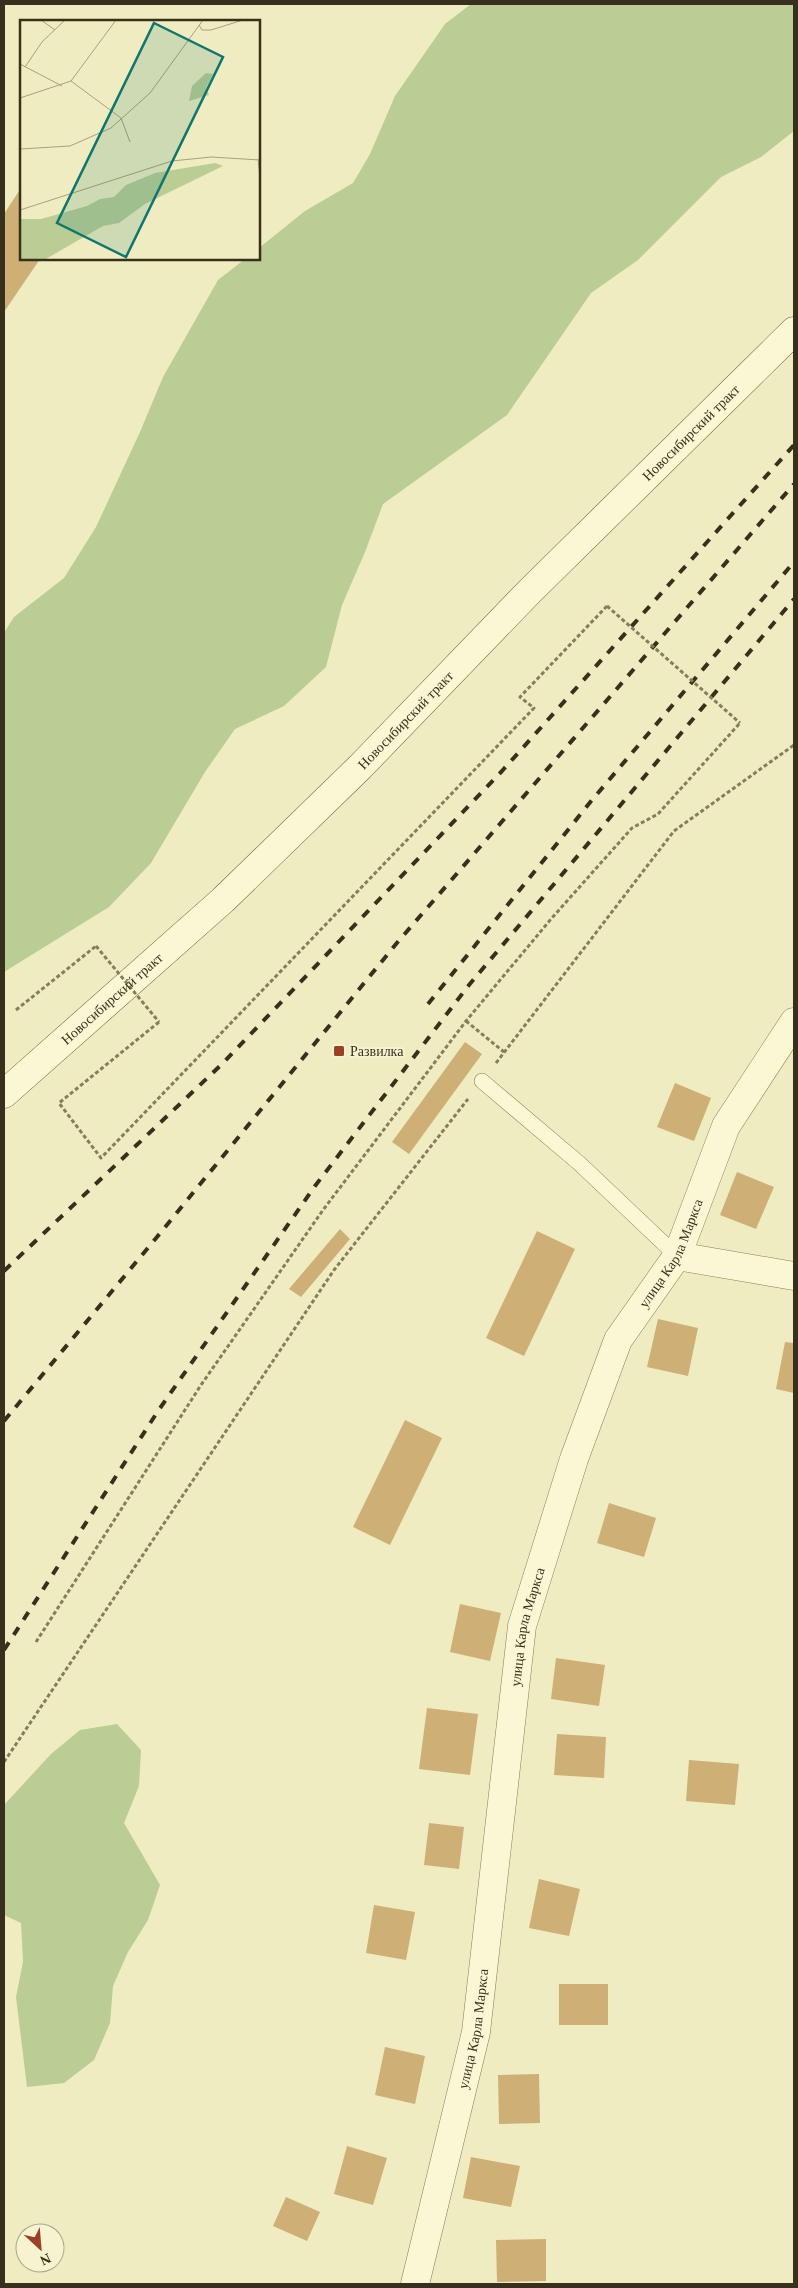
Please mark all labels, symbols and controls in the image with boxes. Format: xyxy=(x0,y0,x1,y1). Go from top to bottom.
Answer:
inset map xyxy=(20,20,260,260)
street label: Новосибирский тракт xyxy=(640,382,743,484)
street label: Новосибирский тракт xyxy=(355,668,456,772)
street label: Новосибирский тракт xyxy=(58,950,166,1048)
marker: Развилка xyxy=(332,1044,346,1058)
place label: Развилка xyxy=(350,1044,404,1059)
street label: улица Карла Маркса xyxy=(636,1196,706,1311)
street label: улица Карла Маркса xyxy=(508,1565,548,1687)
street label: улица Карла Маркса xyxy=(456,1967,491,2090)
north arrow xyxy=(15,2223,65,2273)
text: N xyxy=(38,2250,53,2268)

